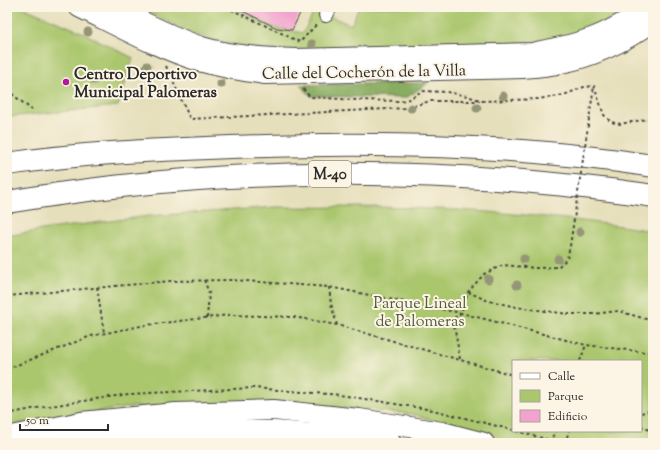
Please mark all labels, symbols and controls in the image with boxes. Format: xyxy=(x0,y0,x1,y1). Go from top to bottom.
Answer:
street label: Calle del Cocherón de la Villa xyxy=(262,60,467,87)
place label: Centro Deportivo Municipal Palomeras xyxy=(74,64,217,105)
marker: Centro Deportivo Municipal Palomeras xyxy=(61,77,71,87)
road number: M-40 xyxy=(309,161,351,187)
park label: Parque Lineal de Palomeras xyxy=(373,293,467,334)
legend xyxy=(512,360,642,432)
text: Calle xyxy=(548,368,576,386)
text: Parque xyxy=(548,388,584,406)
scale bar xyxy=(20,406,108,432)
text: Edificio xyxy=(548,408,588,426)
text: 50 m xyxy=(25,412,49,430)

